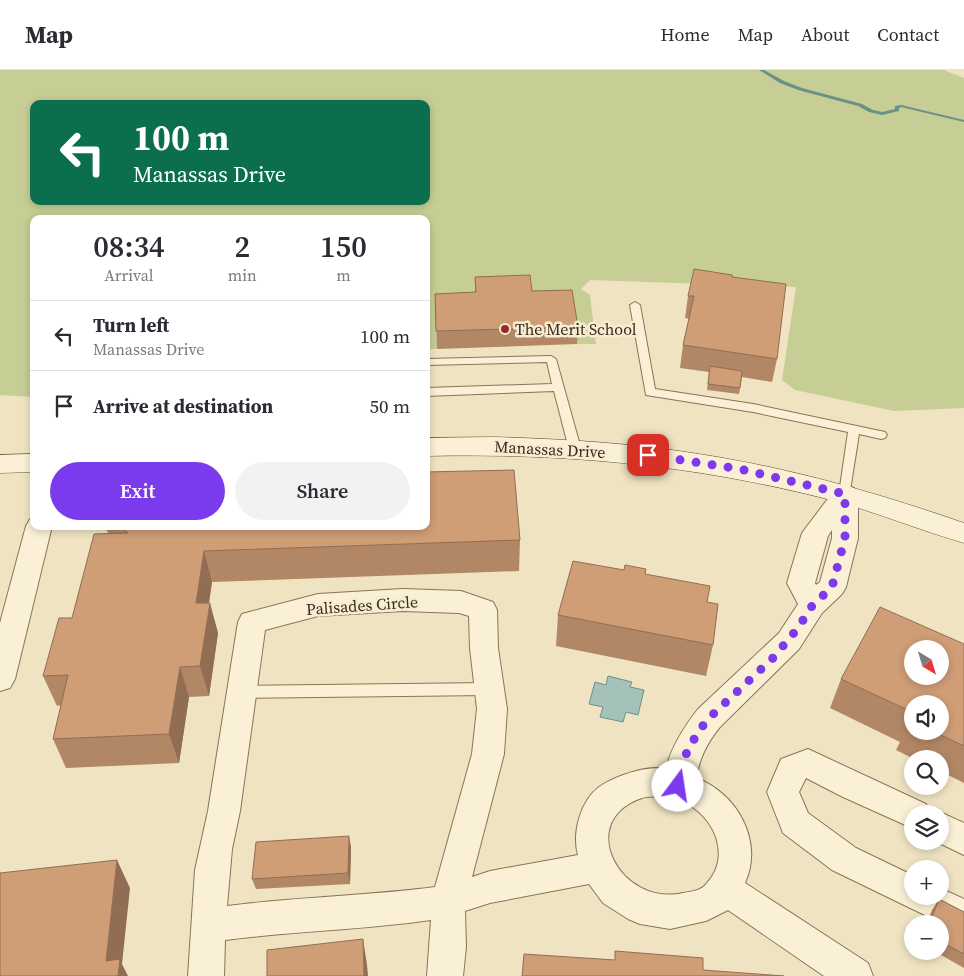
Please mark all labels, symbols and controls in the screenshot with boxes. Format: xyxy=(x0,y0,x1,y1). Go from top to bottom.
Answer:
text: Map xyxy=(25,18,73,51)
text: Home xyxy=(661,22,710,47)
text: Map xyxy=(738,22,773,47)
text: About xyxy=(801,22,849,47)
text: Contact xyxy=(877,22,939,47)
text: 100 m xyxy=(133,114,229,162)
icon: left xyxy=(50,120,115,185)
text: Manassas Drive xyxy=(133,159,286,189)
text: 08:34 xyxy=(93,226,165,267)
text: 2 xyxy=(234,226,250,267)
text: 150 xyxy=(320,226,367,267)
text: Arrival xyxy=(104,264,154,286)
text: min xyxy=(228,264,257,286)
text: m xyxy=(336,264,351,286)
text: Turn left xyxy=(93,312,169,338)
place label: The Merit School xyxy=(515,318,637,340)
icon: left xyxy=(50,322,78,350)
text: 100 m xyxy=(360,323,410,349)
marker: The Merit School xyxy=(499,323,511,335)
text: Manassas Drive xyxy=(93,338,204,360)
icon: arrive xyxy=(50,392,78,420)
text: Arrive at destination xyxy=(93,393,273,419)
text: 50 m xyxy=(369,393,410,419)
pin xyxy=(627,434,669,476)
street label: Manassas Drive xyxy=(494,435,606,463)
icon: arrive xyxy=(634,441,662,469)
button: Exit xyxy=(50,462,225,520)
button: Share xyxy=(235,462,410,520)
street label: Palisades Circle xyxy=(305,590,419,620)
north arrow xyxy=(904,640,949,685)
map controls xyxy=(904,640,949,960)
button: sound xyxy=(904,695,949,740)
button: search xyxy=(904,750,949,795)
position arrow xyxy=(651,759,703,811)
button: layers xyxy=(904,805,949,850)
button: + xyxy=(904,860,949,905)
button: − xyxy=(904,915,949,960)

